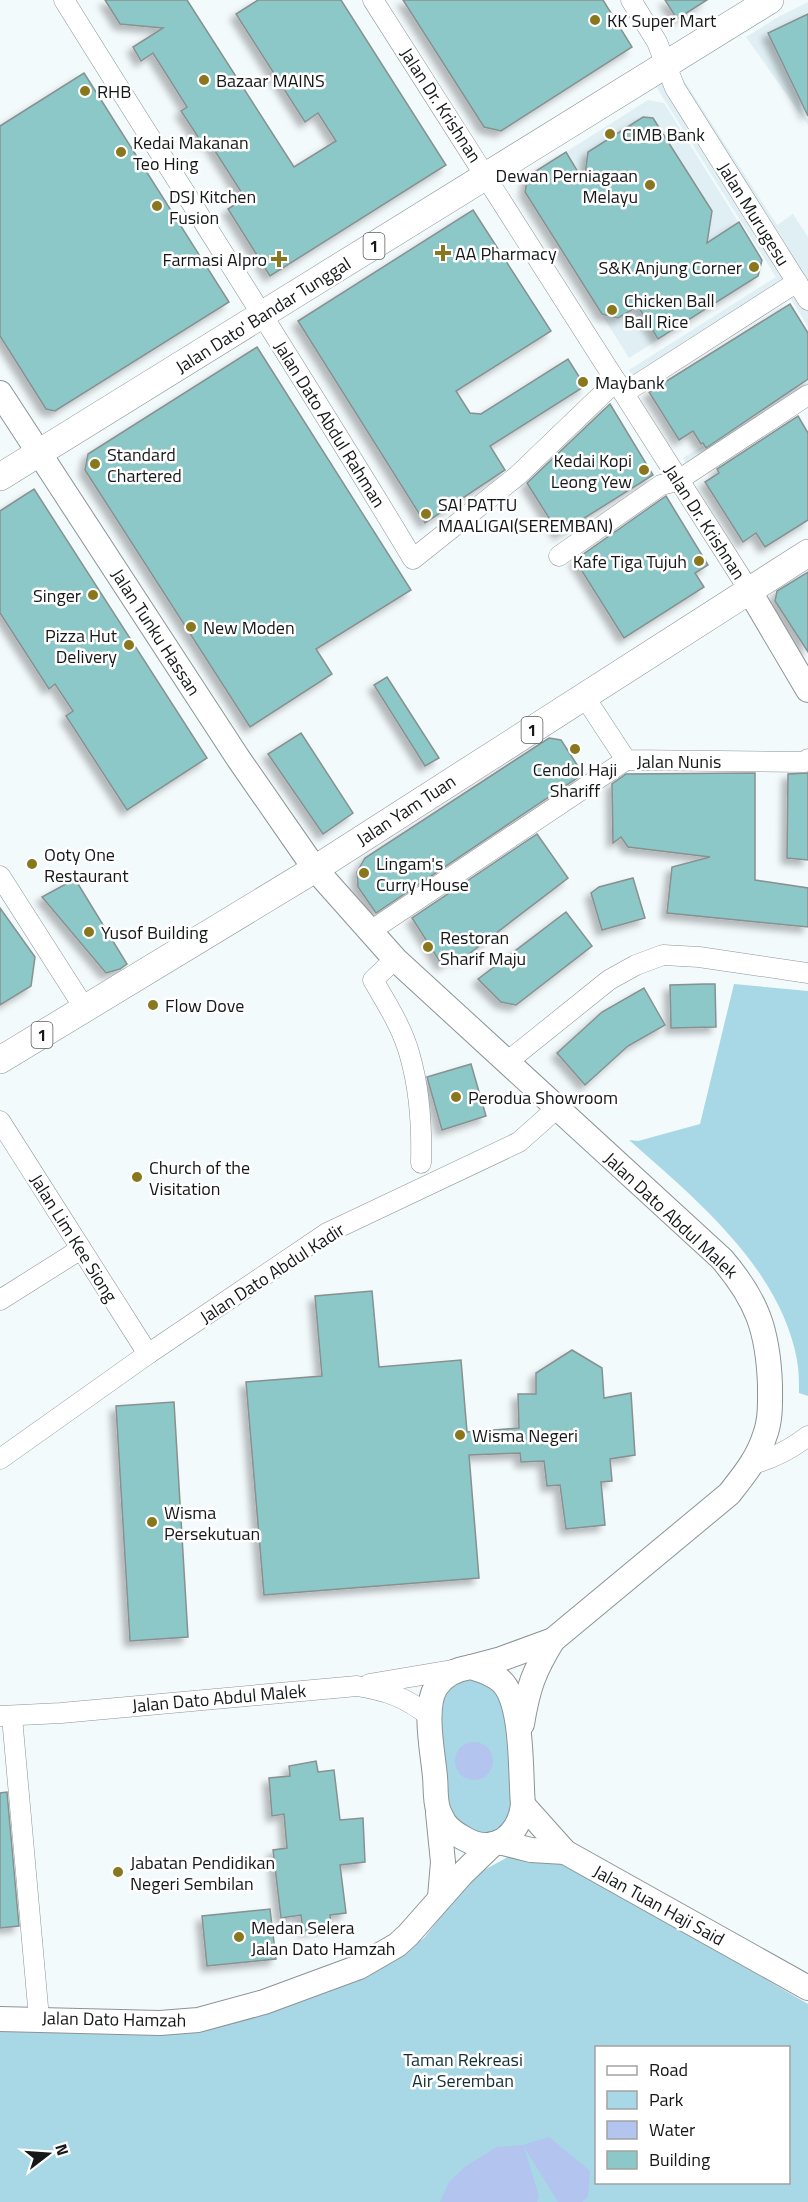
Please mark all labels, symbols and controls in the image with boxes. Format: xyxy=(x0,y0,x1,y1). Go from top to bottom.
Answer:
place label: KK Super Mart xyxy=(607,7,717,34)
marker: KK Super Mart xyxy=(588,13,602,27)
street label: Jalan Dr. Krishnan xyxy=(394,42,488,168)
place label: Bazaar MAINS xyxy=(216,67,325,94)
marker: Bazaar MAINS xyxy=(197,73,211,87)
place label: RHB xyxy=(97,78,131,105)
marker: RHB xyxy=(78,84,92,98)
place label: CIMB Bank xyxy=(622,121,705,148)
marker: CIMB Bank xyxy=(603,127,617,141)
place label: Kedai Makanan Teo Hing xyxy=(133,129,249,177)
marker: Kedai Makanan Teo Hing xyxy=(114,145,128,159)
street label: Jalan Murugesu xyxy=(711,157,797,271)
place label: Dewan Perniagaan Melayu xyxy=(496,162,638,210)
marker: Dewan Perniagaan Melayu xyxy=(643,178,657,192)
place label: DSJ Kitchen Fusion xyxy=(169,183,256,231)
marker: DSJ Kitchen Fusion xyxy=(150,199,164,213)
road number: 1 xyxy=(364,233,385,259)
place label: AA Pharmacy xyxy=(455,240,557,267)
place label: Farmasi Alpro xyxy=(163,246,267,273)
marker: AA Pharmacy xyxy=(436,246,450,260)
street label: Jalan Dato' Bandar Tunggal xyxy=(170,250,356,380)
marker: Farmasi Alpro xyxy=(272,252,286,266)
place label: S&K Anjung Corner xyxy=(599,254,742,281)
marker: S&K Anjung Corner xyxy=(747,260,761,274)
place label: Chicken Ball Ball Rice xyxy=(624,287,715,335)
marker: Chicken Ball Ball Rice xyxy=(605,303,619,317)
street label: Jalan Dato Abdul Rahman xyxy=(268,335,392,513)
place label: Maybank xyxy=(595,369,665,396)
marker: Maybank xyxy=(576,375,590,389)
place label: Standard Chartered xyxy=(107,441,182,489)
place label: Kedai Kopi Leong Yew xyxy=(551,447,632,495)
marker: Standard Chartered xyxy=(88,457,102,471)
street label: Jalan Dr. Krishnan xyxy=(658,459,752,585)
marker: Kedai Kopi Leong Yew xyxy=(637,463,651,477)
place label: SAI PATTU MAALIGAI(SEREMBAN) xyxy=(438,491,613,539)
marker: SAI PATTU MAALIGAI(SEREMBAN) xyxy=(419,507,433,521)
place label: Kafe Tiga Tujuh xyxy=(573,548,687,575)
marker: Kafe Tiga Tujuh xyxy=(692,554,706,568)
street label: Jalan Tunku Hassan xyxy=(105,563,207,701)
place label: Singer xyxy=(33,582,81,609)
marker: Singer xyxy=(86,588,100,602)
place label: New Moden xyxy=(203,614,295,641)
marker: New Moden xyxy=(184,620,198,634)
place label: Pizza Hut Delivery xyxy=(45,622,118,670)
marker: Pizza Hut Delivery xyxy=(122,638,136,652)
road number: 1 xyxy=(522,717,542,743)
marker: Cendol Haji Shariff xyxy=(568,742,582,756)
street label: Jalan Nunis xyxy=(637,748,721,775)
place label: Cendol Haji Shariff xyxy=(533,756,617,804)
street label: Jalan Yam Tuan xyxy=(351,768,461,852)
place label: Ooty One Restaurant xyxy=(44,841,129,889)
place label: Lingam's Curry House xyxy=(376,850,469,898)
marker: Ooty One Restaurant xyxy=(25,857,39,871)
marker: Lingam's Curry House xyxy=(357,866,371,880)
place label: Yusof Building xyxy=(101,919,208,946)
place label: Restoran Sharif Maju xyxy=(440,924,526,972)
marker: Yusof Building xyxy=(82,925,96,939)
marker: Restoran Sharif Maju xyxy=(421,940,435,954)
place label: Flow Dove xyxy=(165,992,244,1019)
marker: Flow Dove xyxy=(146,998,160,1012)
road number: 1 xyxy=(32,1022,52,1048)
place label: Perodua Showroom xyxy=(468,1084,618,1111)
marker: Perodua Showroom xyxy=(449,1090,463,1104)
street label: Jalan Dato Abdul Malek xyxy=(598,1146,744,1285)
place label: Church of the Visitation xyxy=(149,1154,250,1202)
street label: Jalan Lim Kee Siong xyxy=(24,1169,124,1307)
marker: Church of the Visitation xyxy=(130,1170,144,1184)
street label: Jalan Dato Abdul Kadir xyxy=(194,1216,350,1330)
place label: Wisma Negeri xyxy=(472,1422,578,1449)
marker: Wisma Negeri xyxy=(453,1428,467,1442)
place label: Wisma Persekutuan xyxy=(164,1499,260,1547)
marker: Wisma Persekutuan xyxy=(145,1515,159,1529)
street label: Jalan Dato Abdul Malek xyxy=(131,1677,308,1719)
place label: Jabatan Pendidikan Negeri Sembilan xyxy=(130,1849,275,1897)
street label: Jalan Tuan Haji Said xyxy=(588,1858,730,1952)
marker: Jabatan Pendidikan Negeri Sembilan xyxy=(111,1865,125,1879)
place label: Medan Selera Jalan Dato Hamzah xyxy=(251,1914,396,1962)
marker: Medan Selera Jalan Dato Hamzah xyxy=(232,1930,246,1944)
street label: Jalan Dato Hamzah xyxy=(42,2004,186,2034)
park label: Taman Rekreasi Air Seremban xyxy=(403,2046,523,2094)
legend xyxy=(595,2046,790,2184)
text: Road xyxy=(649,2056,688,2083)
text: Park xyxy=(649,2086,684,2113)
text: Water xyxy=(649,2116,695,2143)
north arrow xyxy=(18,2124,78,2184)
text: N xyxy=(49,2141,75,2158)
text: Building xyxy=(649,2146,710,2173)

